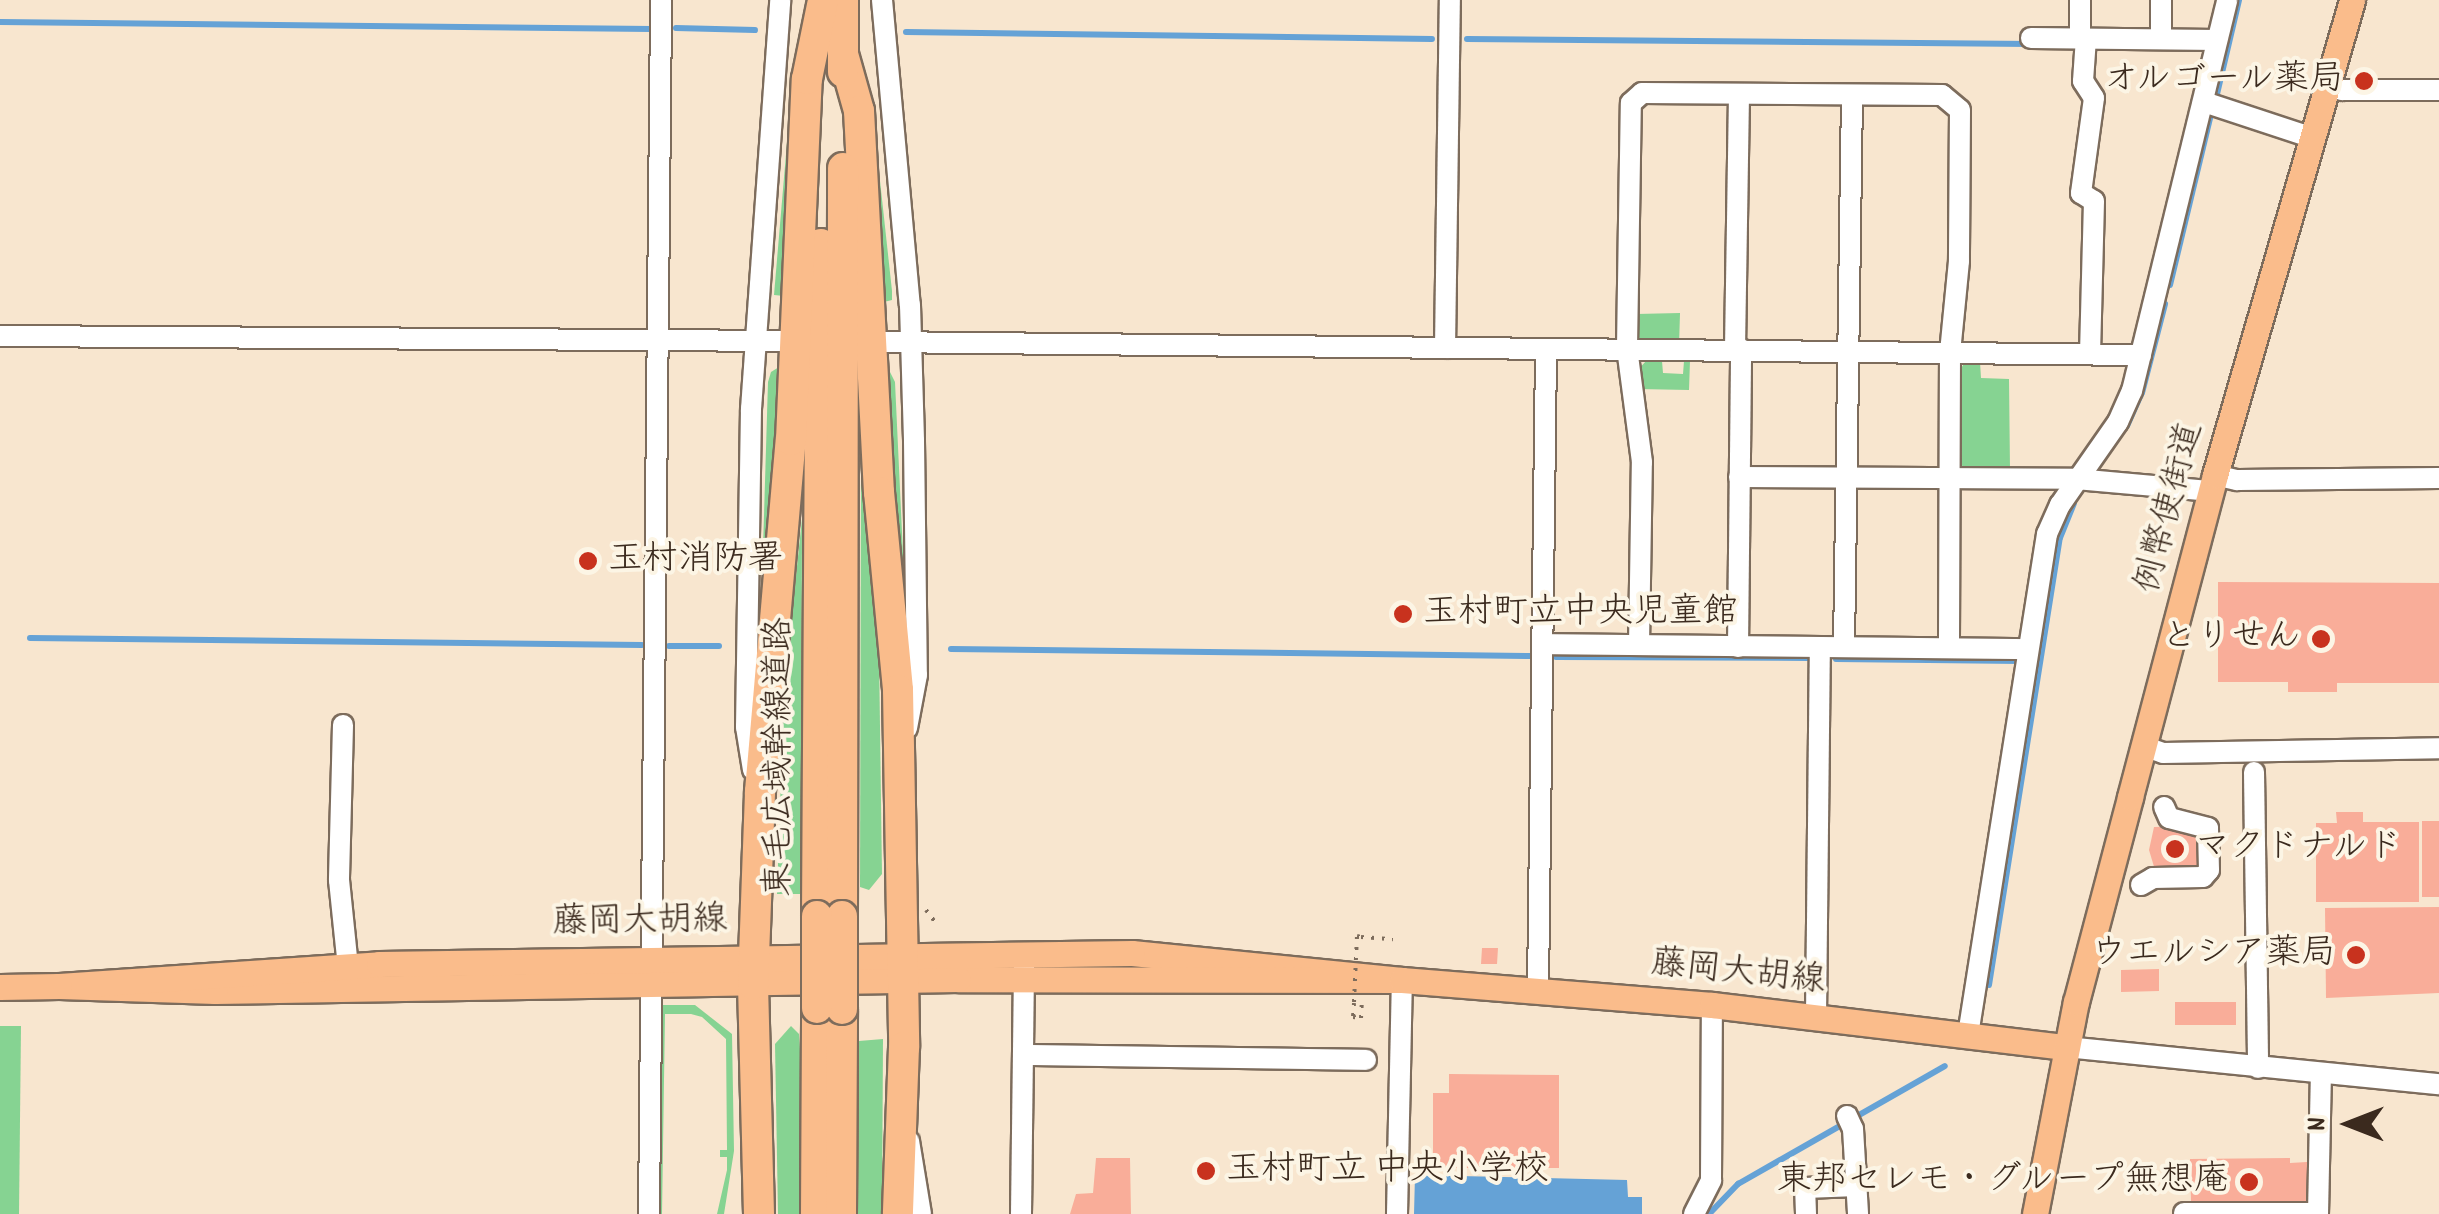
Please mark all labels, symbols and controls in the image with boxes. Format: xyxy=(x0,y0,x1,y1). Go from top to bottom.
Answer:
place label: オルゴール薬局 xyxy=(2099,60,2344,102)
marker: オルゴール薬局 xyxy=(2353,70,2375,92)
street label: 例幣使街道 xyxy=(2128,418,2214,598)
place label: 玉村消防署 xyxy=(608,540,783,582)
marker: 玉村消防署 xyxy=(577,550,599,572)
place label: 玉村町立中央児童館 xyxy=(1423,593,1738,635)
marker: 玉村町立中央児童館 xyxy=(1392,603,1414,625)
street label: 東毛広域幹線道路 xyxy=(760,617,802,897)
place label: とりせん xyxy=(2161,618,2301,660)
marker: とりせん xyxy=(2310,628,2332,650)
place label: マクドナルド xyxy=(2195,828,2405,870)
marker: マクドナルド xyxy=(2164,838,2186,860)
street label: 藤岡大胡線 xyxy=(552,900,728,946)
place label: ウエルシア薬局 xyxy=(2091,934,2336,976)
street label: 藤岡大胡線 xyxy=(1649,944,1827,1004)
marker: ウエルシア薬局 xyxy=(2345,944,2367,966)
north arrow xyxy=(2299,1074,2399,1174)
text: N xyxy=(2299,1117,2339,1131)
place label: 玉村町立 中央小学校 xyxy=(1226,1150,1549,1192)
marker: 玉村町立 中央小学校 xyxy=(1195,1160,1217,1182)
place label: 東邦セレモ・グループ無想庵 xyxy=(1773,1161,2229,1203)
marker: 東邦セレモ・グループ無想庵 xyxy=(2238,1171,2260,1193)

